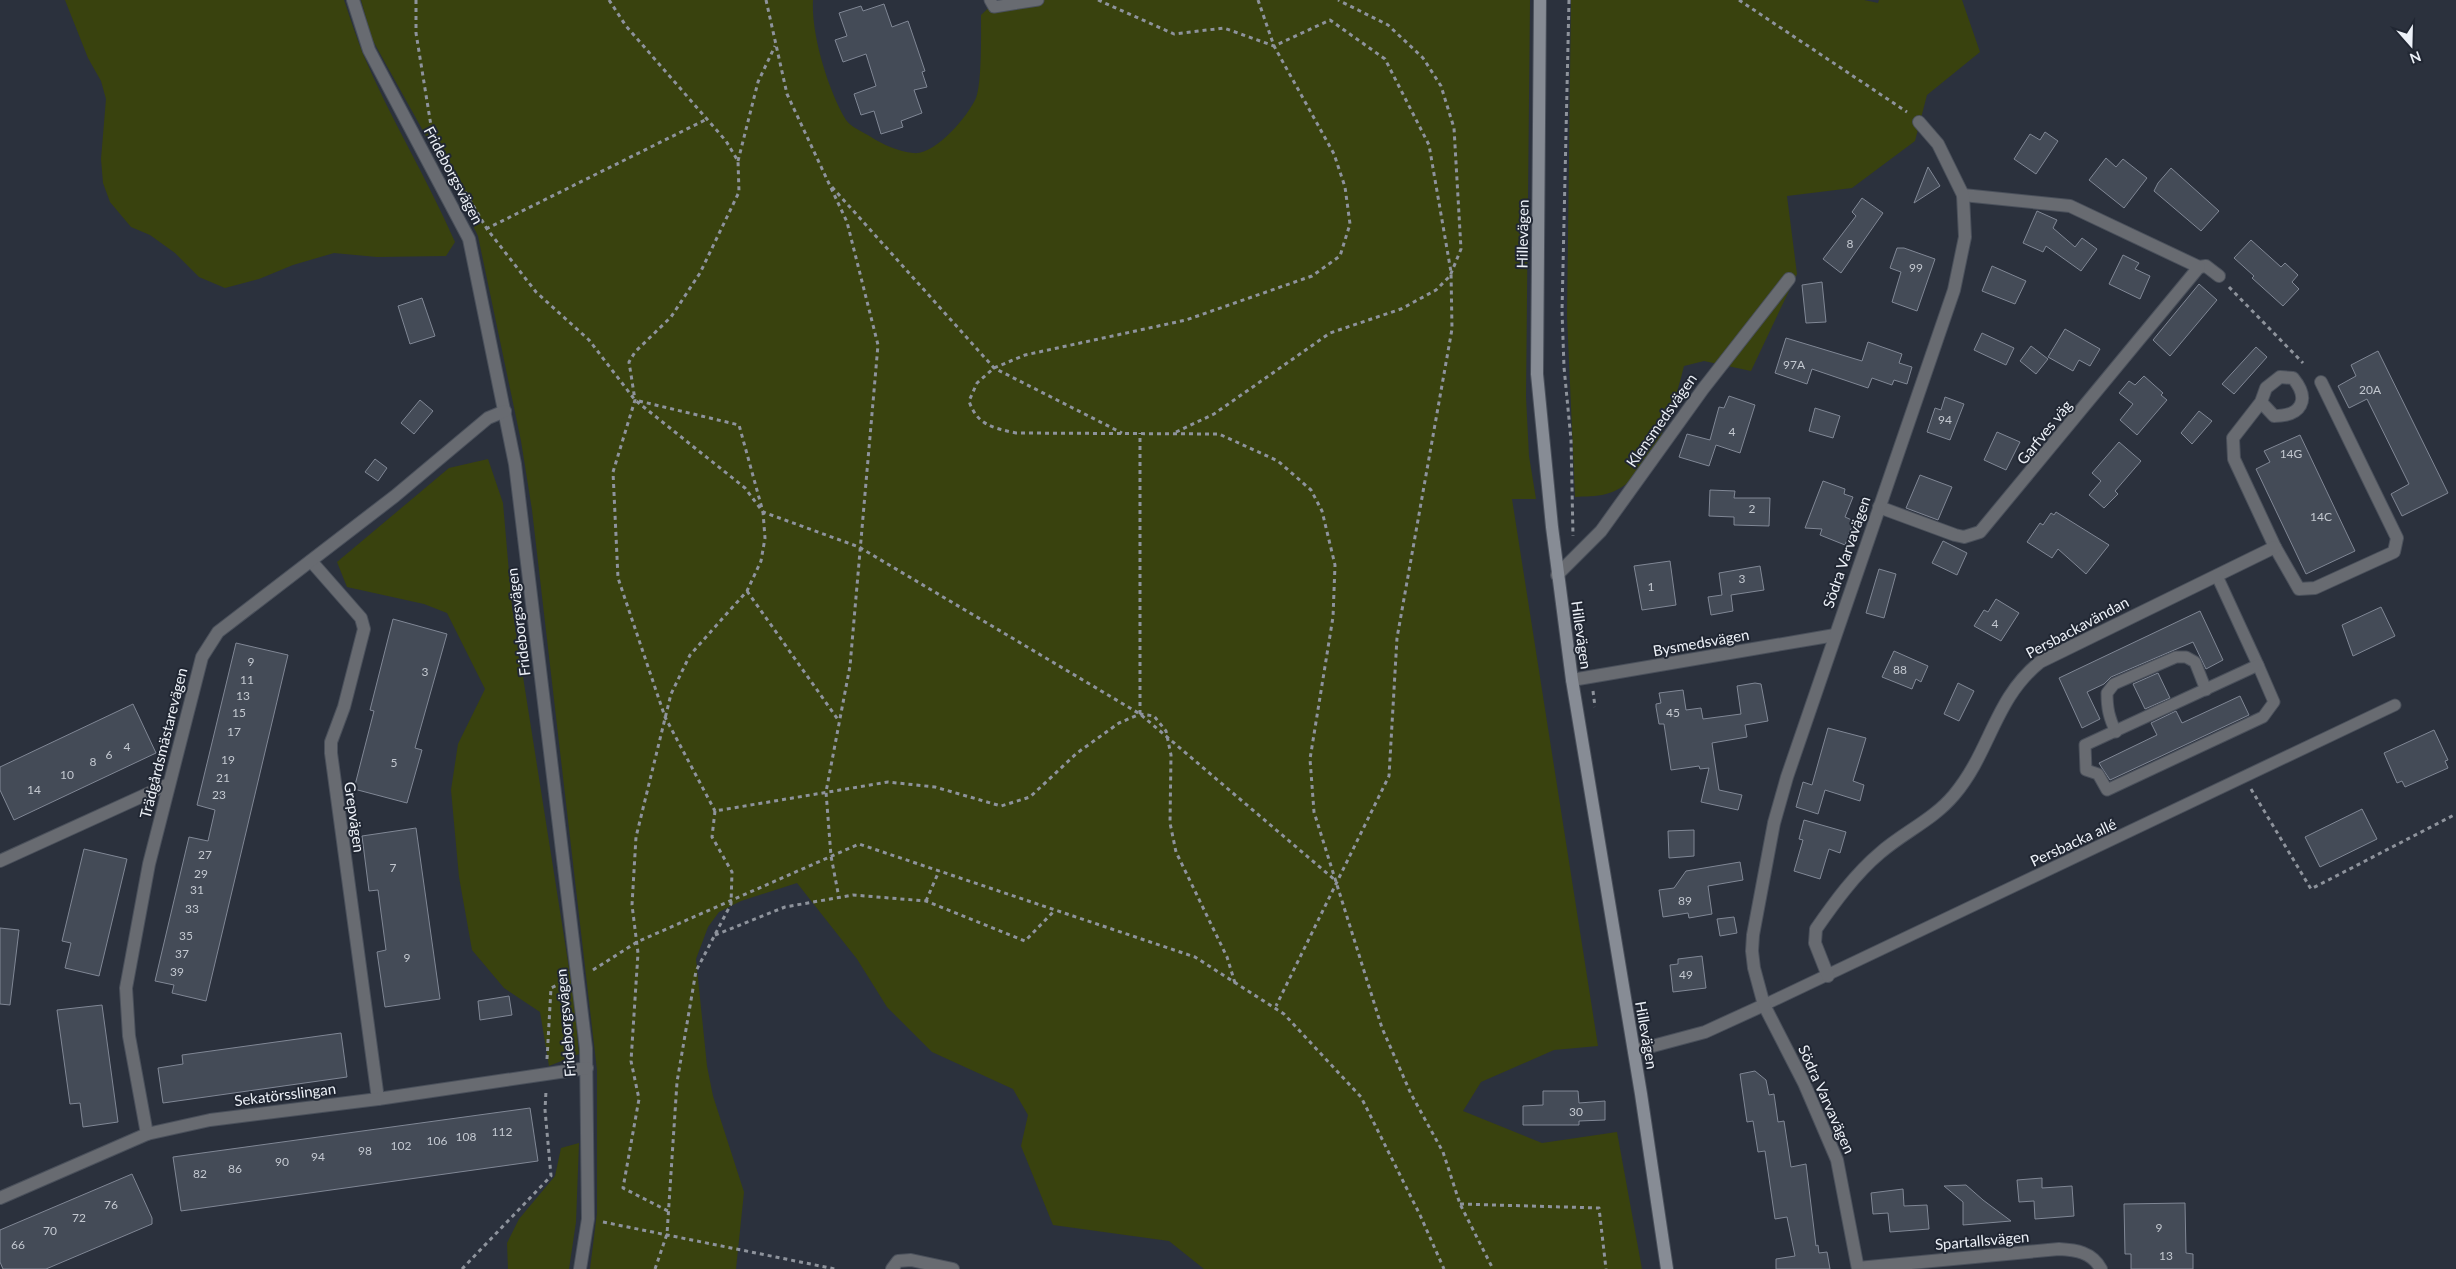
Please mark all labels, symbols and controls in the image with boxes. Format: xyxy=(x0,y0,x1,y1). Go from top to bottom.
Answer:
north arrow xyxy=(2386,20,2436,70)
text: N xyxy=(2408,48,2424,68)
street label: Frideborgsvägen xyxy=(421,123,487,227)
street label: Hillevägen xyxy=(1512,199,1532,269)
house number: 8 xyxy=(1847,236,1854,251)
house number: 99 xyxy=(1909,260,1923,275)
house number: 97A xyxy=(1783,357,1806,372)
street label: Klensmedsvägen xyxy=(1622,370,1700,470)
house number: 20A xyxy=(2359,382,2382,397)
street label: Garfves väg xyxy=(2013,396,2075,468)
house number: 94 xyxy=(1938,412,1952,427)
house number: 4 xyxy=(1729,424,1736,439)
house number: 14G xyxy=(2280,446,2303,461)
street label: Södra Varvavägen xyxy=(1818,494,1874,610)
house number: 2 xyxy=(1749,501,1756,516)
house number: 14C xyxy=(2310,509,2332,524)
street label: Frideborgsvägen xyxy=(502,567,534,677)
house number: 3 xyxy=(1739,571,1746,586)
house number: 1 xyxy=(1648,579,1655,594)
street label: Persbackavändan xyxy=(2022,592,2132,662)
street label: Hillevägen xyxy=(1568,600,1596,670)
house number: 4 xyxy=(1992,616,1999,631)
street label: Bysmedsvägen xyxy=(1651,625,1751,659)
house number: 9 xyxy=(248,654,255,669)
house number: 88 xyxy=(1893,662,1907,677)
house number: 3 xyxy=(422,664,429,679)
street label: Trädgårdsmästarevägen xyxy=(136,666,190,820)
house number: 11 xyxy=(240,672,254,687)
house number: 13 xyxy=(236,688,250,703)
house number: 15 xyxy=(232,705,246,720)
house number: 45 xyxy=(1666,705,1680,720)
house number: 17 xyxy=(227,724,241,739)
house number: 4 xyxy=(124,739,131,754)
house number: 6 xyxy=(106,747,113,762)
house number: 19 xyxy=(221,752,235,767)
house number: 8 xyxy=(90,754,97,769)
house number: 5 xyxy=(391,755,398,770)
house number: 10 xyxy=(60,767,74,782)
house number: 21 xyxy=(216,770,230,785)
street label: Grepvägen xyxy=(341,781,369,853)
house number: 14 xyxy=(27,782,41,797)
house number: 23 xyxy=(212,787,226,802)
street label: Persbacka allé xyxy=(2027,814,2119,870)
house number: 27 xyxy=(198,847,212,862)
house number: 7 xyxy=(390,860,397,875)
house number: 29 xyxy=(194,866,208,881)
house number: 31 xyxy=(190,882,204,897)
house number: 89 xyxy=(1678,893,1692,908)
house number: 33 xyxy=(185,901,199,916)
house number: 35 xyxy=(179,928,193,943)
house number: 37 xyxy=(175,946,189,961)
house number: 9 xyxy=(404,950,411,965)
house number: 39 xyxy=(170,964,184,979)
house number: 49 xyxy=(1679,967,1693,982)
street label: Frideborgsvägen xyxy=(551,968,579,1078)
street label: Hillevägen xyxy=(1632,1000,1662,1070)
street label: Södra Varvavägen xyxy=(1795,1042,1859,1156)
street label: Sekatörsslingan xyxy=(233,1079,337,1109)
house number: 30 xyxy=(1569,1104,1583,1119)
house number: 112 xyxy=(492,1124,512,1139)
house number: 108 xyxy=(456,1129,476,1144)
house number: 106 xyxy=(427,1133,447,1148)
house number: 102 xyxy=(391,1138,411,1153)
house number: 98 xyxy=(358,1143,372,1158)
house number: 94 xyxy=(311,1149,325,1164)
house number: 90 xyxy=(275,1154,289,1169)
house number: 86 xyxy=(228,1161,242,1176)
house number: 82 xyxy=(193,1166,207,1181)
house number: 76 xyxy=(104,1197,118,1212)
house number: 72 xyxy=(72,1210,86,1225)
house number: 9 xyxy=(2156,1220,2163,1235)
house number: 70 xyxy=(43,1223,57,1238)
street label: Spartallsvägen xyxy=(1934,1227,2030,1253)
house number: 66 xyxy=(11,1237,25,1252)
house number: 13 xyxy=(2159,1248,2173,1263)

